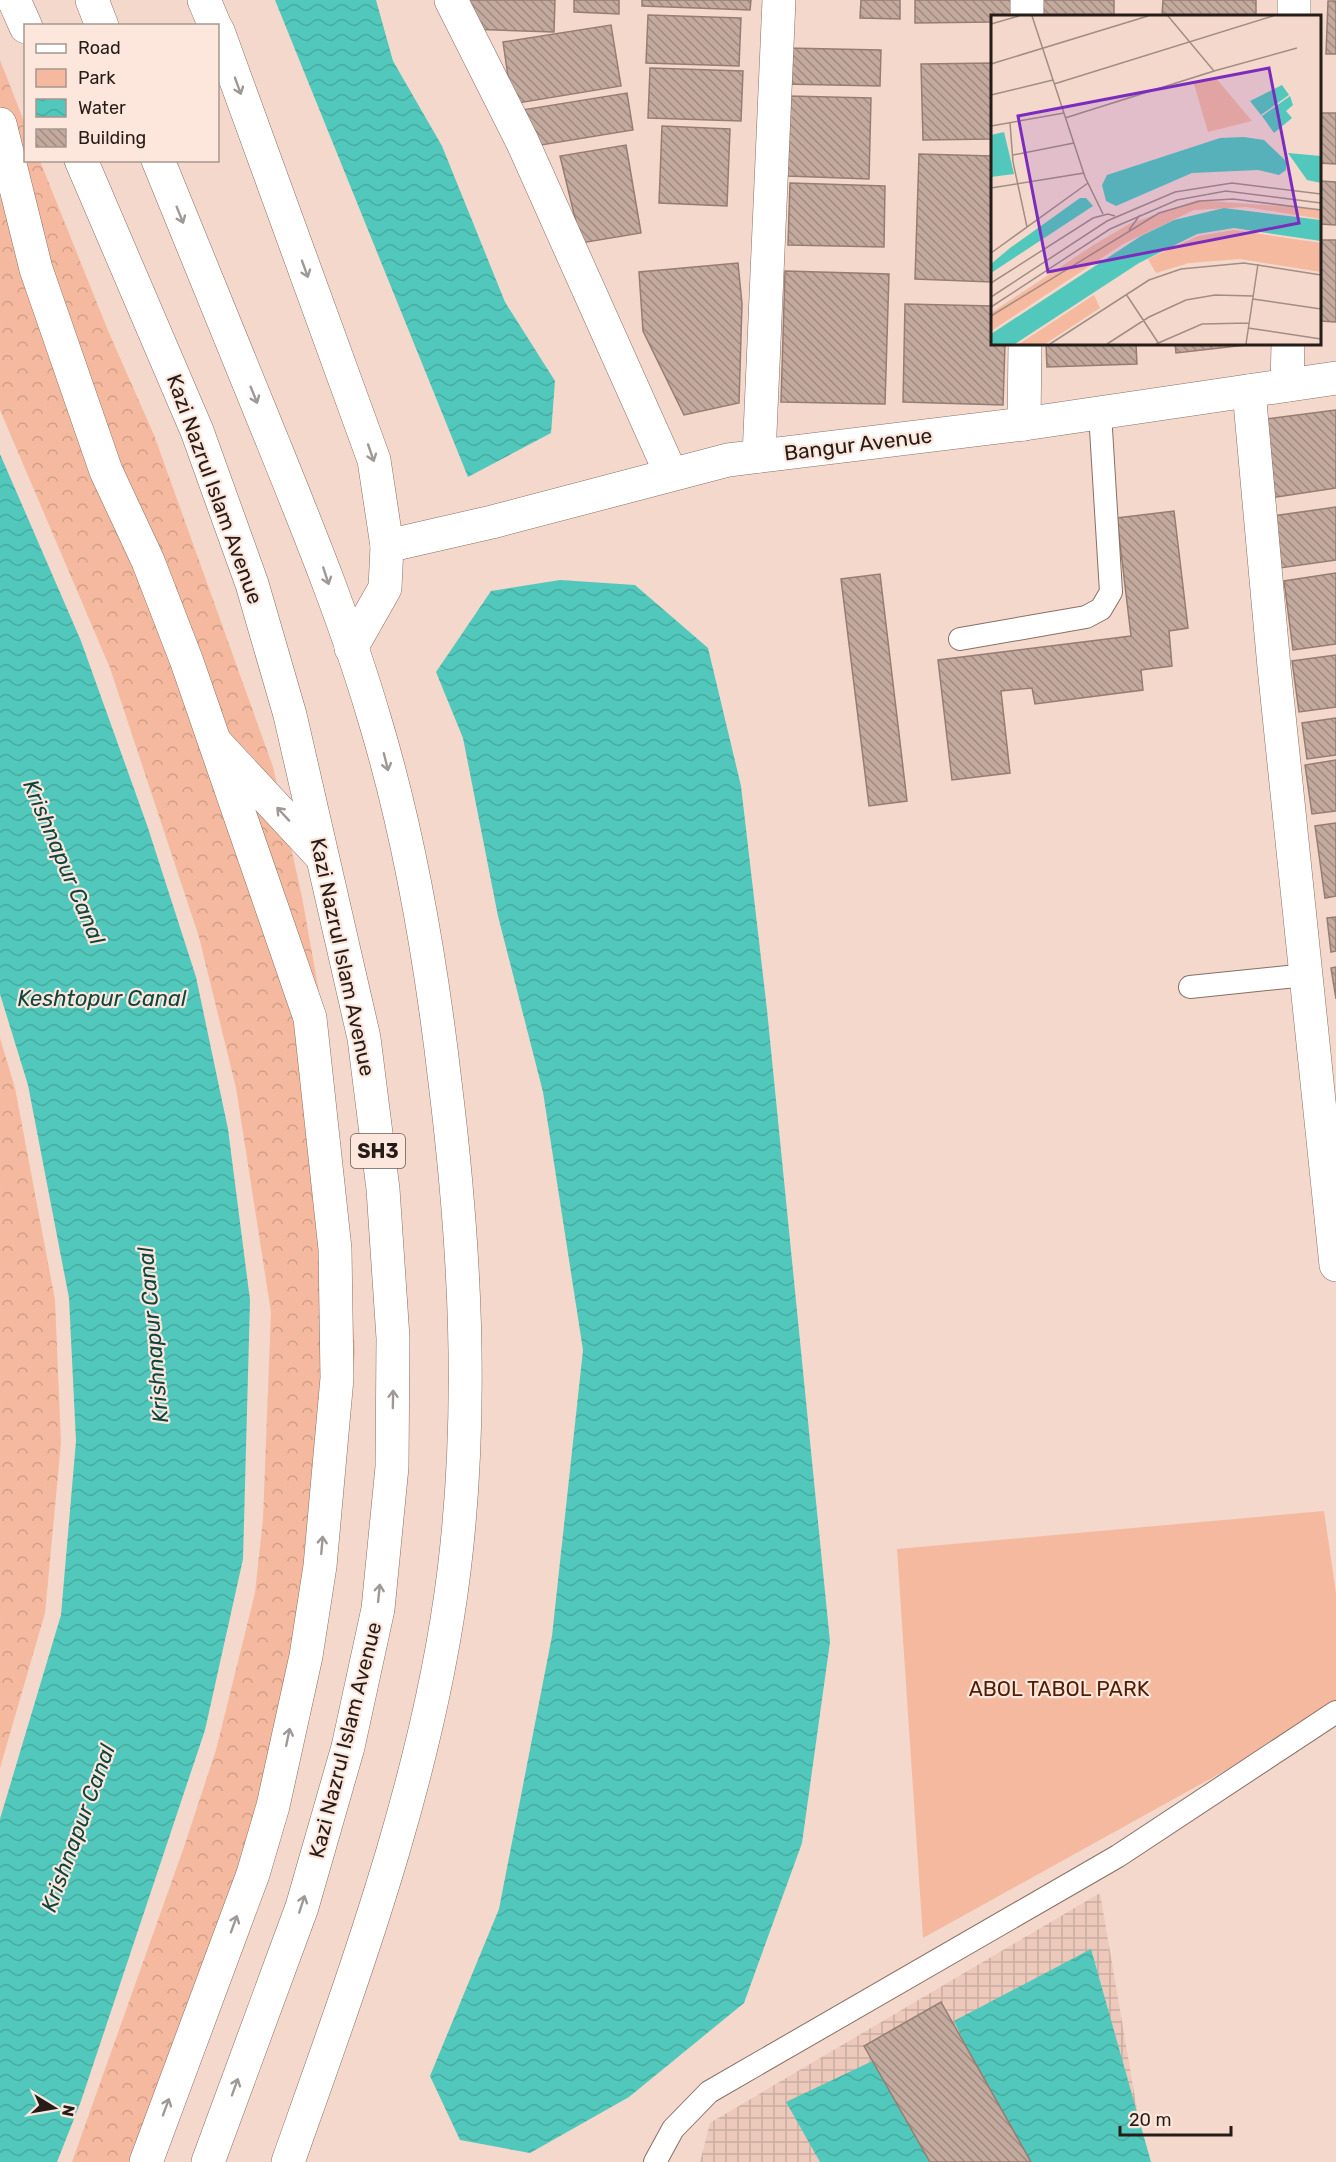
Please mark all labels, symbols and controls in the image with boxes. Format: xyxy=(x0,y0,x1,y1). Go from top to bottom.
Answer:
inset map xyxy=(991,15,1321,345)
legend xyxy=(24,24,219,162)
text: Road xyxy=(78,37,121,59)
text: Park xyxy=(78,67,116,89)
one-way arrow xyxy=(234,76,245,95)
text: Water xyxy=(78,97,126,119)
text: Building xyxy=(78,127,146,149)
one-way arrow xyxy=(175,205,186,223)
one-way arrow xyxy=(300,259,311,278)
street label: Kazi Nazrul Islam Avenue xyxy=(162,371,268,607)
one-way arrow xyxy=(249,385,260,404)
street label: Bangur Avenue xyxy=(782,423,934,465)
one-way arrow xyxy=(366,443,377,462)
one-way arrow xyxy=(322,566,333,585)
one-way arrow xyxy=(381,752,392,771)
water label: Krishnapur Canal xyxy=(17,776,111,949)
one-way arrow xyxy=(275,807,290,822)
street label: Kazi Nazrul Islam Avenue xyxy=(306,836,380,1078)
water label: Keshtopur Canal xyxy=(18,985,187,1012)
road number: SH3 xyxy=(351,1134,405,1168)
water label: Krishnapur Canal xyxy=(132,1245,174,1424)
one-way arrow xyxy=(387,1389,399,1409)
one-way arrow xyxy=(317,1536,328,1556)
one-way arrow xyxy=(374,1584,385,1604)
street label: Kazi Nazrul Islam Avenue xyxy=(304,1619,386,1861)
park label: ABOL TABOL PARK xyxy=(969,1676,1150,1701)
one-way arrow xyxy=(283,1728,294,1747)
water label: Krishnapur Canal xyxy=(35,1740,121,1916)
one-way arrow xyxy=(297,1895,308,1914)
one-way arrow xyxy=(230,1915,241,1934)
north arrow xyxy=(24,2078,84,2138)
one-way arrow xyxy=(231,2079,242,2097)
one-way arrow xyxy=(161,2098,172,2117)
scale bar xyxy=(1120,2099,1231,2137)
text: N xyxy=(58,2103,79,2118)
text: 20 m xyxy=(1129,2109,1171,2131)

